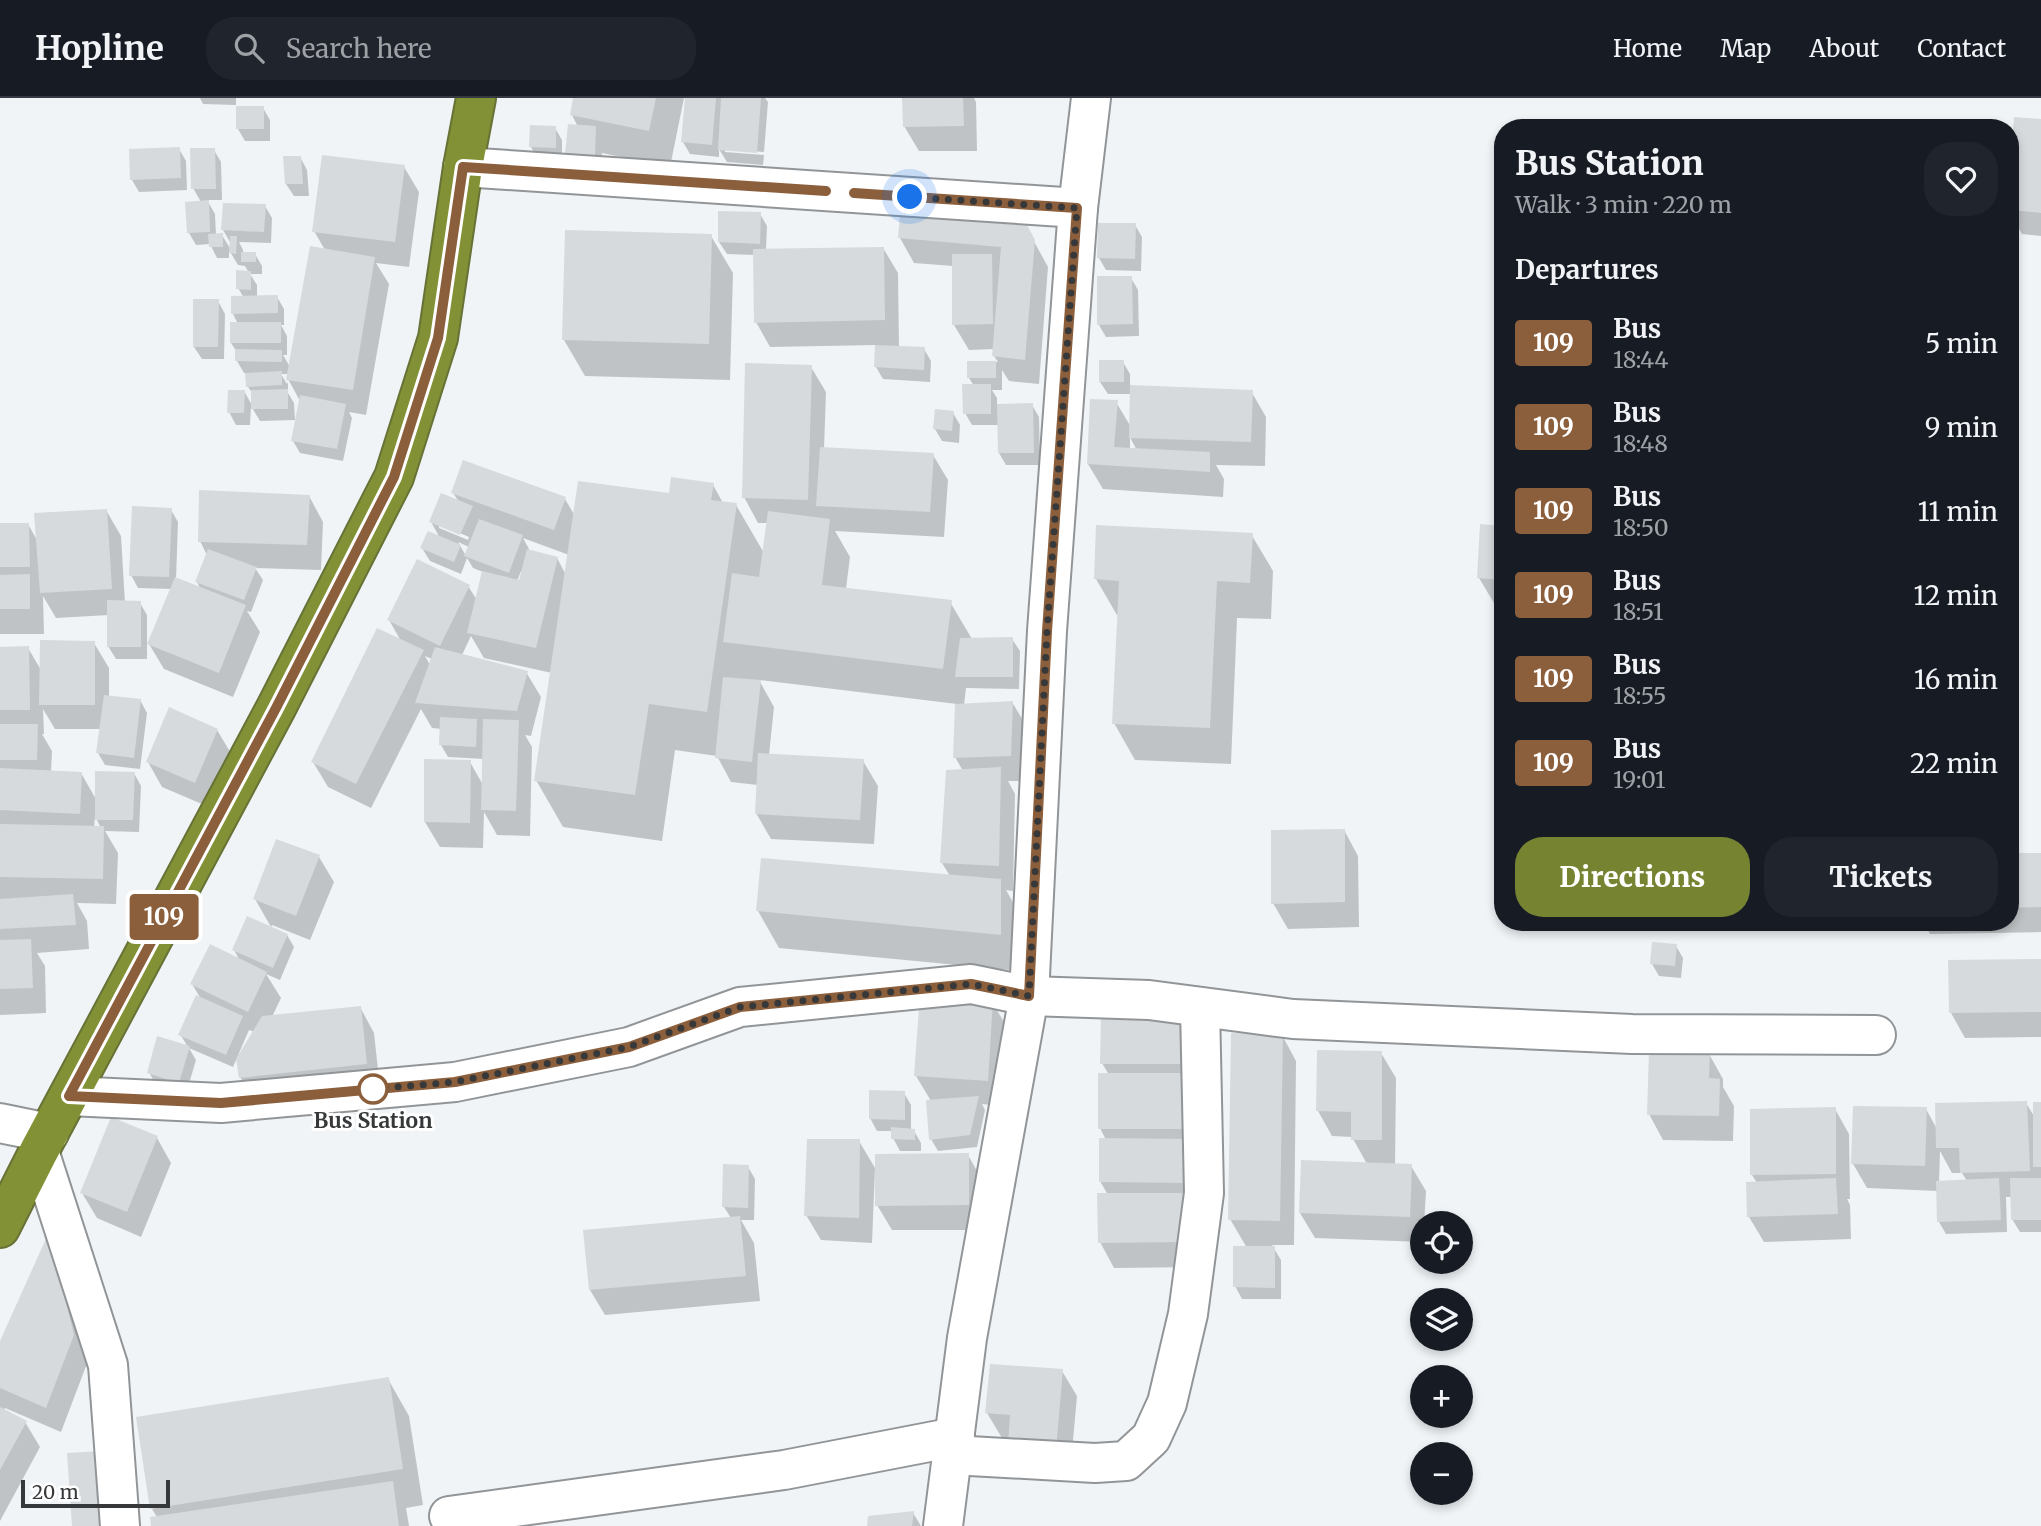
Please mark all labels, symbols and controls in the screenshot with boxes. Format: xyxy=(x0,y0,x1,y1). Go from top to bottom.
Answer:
search box xyxy=(206,17,696,80)
text: Hopline xyxy=(35,28,164,69)
icon: search xyxy=(230,29,268,67)
text: Search here xyxy=(286,32,432,65)
text: Home xyxy=(1613,33,1682,64)
text: Map xyxy=(1720,33,1771,64)
text: About xyxy=(1809,33,1879,64)
text: Contact xyxy=(1917,33,2006,64)
button: heart xyxy=(1924,142,1998,216)
text: Bus Station xyxy=(1515,143,1704,184)
your location xyxy=(892,179,927,214)
text: Walk · 3 min · 220 m xyxy=(1515,190,1732,219)
text: Departures xyxy=(1515,253,1659,286)
text: Bus xyxy=(1613,312,1661,345)
text: 109 xyxy=(1533,327,1574,358)
text: 5 min xyxy=(1925,327,1998,360)
text: 18:44 xyxy=(1613,345,1668,374)
text: Bus xyxy=(1613,396,1661,429)
text: 109 xyxy=(1533,411,1574,442)
text: 9 min xyxy=(1925,411,1998,444)
text: 18:48 xyxy=(1613,429,1668,458)
text: Bus xyxy=(1613,480,1661,513)
text: 109 xyxy=(1533,495,1574,526)
text: 11 min xyxy=(1918,495,1998,528)
text: 18:50 xyxy=(1613,513,1669,542)
text: Bus xyxy=(1613,564,1661,597)
text: 109 xyxy=(1533,579,1574,610)
text: 12 min xyxy=(1914,579,1998,612)
text: 18:51 xyxy=(1613,597,1663,626)
text: Bus xyxy=(1613,648,1661,681)
text: 109 xyxy=(1533,663,1574,694)
text: 16 min xyxy=(1914,663,1998,696)
text: 18:55 xyxy=(1613,681,1666,710)
text: Bus xyxy=(1613,732,1661,765)
text: 109 xyxy=(1533,747,1574,778)
text: 22 min xyxy=(1910,747,1998,780)
text: 19:01 xyxy=(1613,765,1665,794)
button: Directions xyxy=(1515,837,1750,917)
button: Tickets xyxy=(1764,837,1998,917)
line badge: 109 xyxy=(124,894,204,940)
text: 109 xyxy=(144,901,184,932)
marker: Bus Station xyxy=(358,1074,388,1104)
place label: Bus Station xyxy=(314,1107,432,1134)
map controls xyxy=(1410,1211,1473,1505)
button: locate xyxy=(1410,1211,1473,1274)
button: layers xyxy=(1410,1288,1473,1351)
button: + xyxy=(1410,1365,1473,1428)
button: − xyxy=(1410,1442,1473,1505)
scale bar xyxy=(21,1477,170,1509)
text: 20 m xyxy=(32,1480,79,1504)

